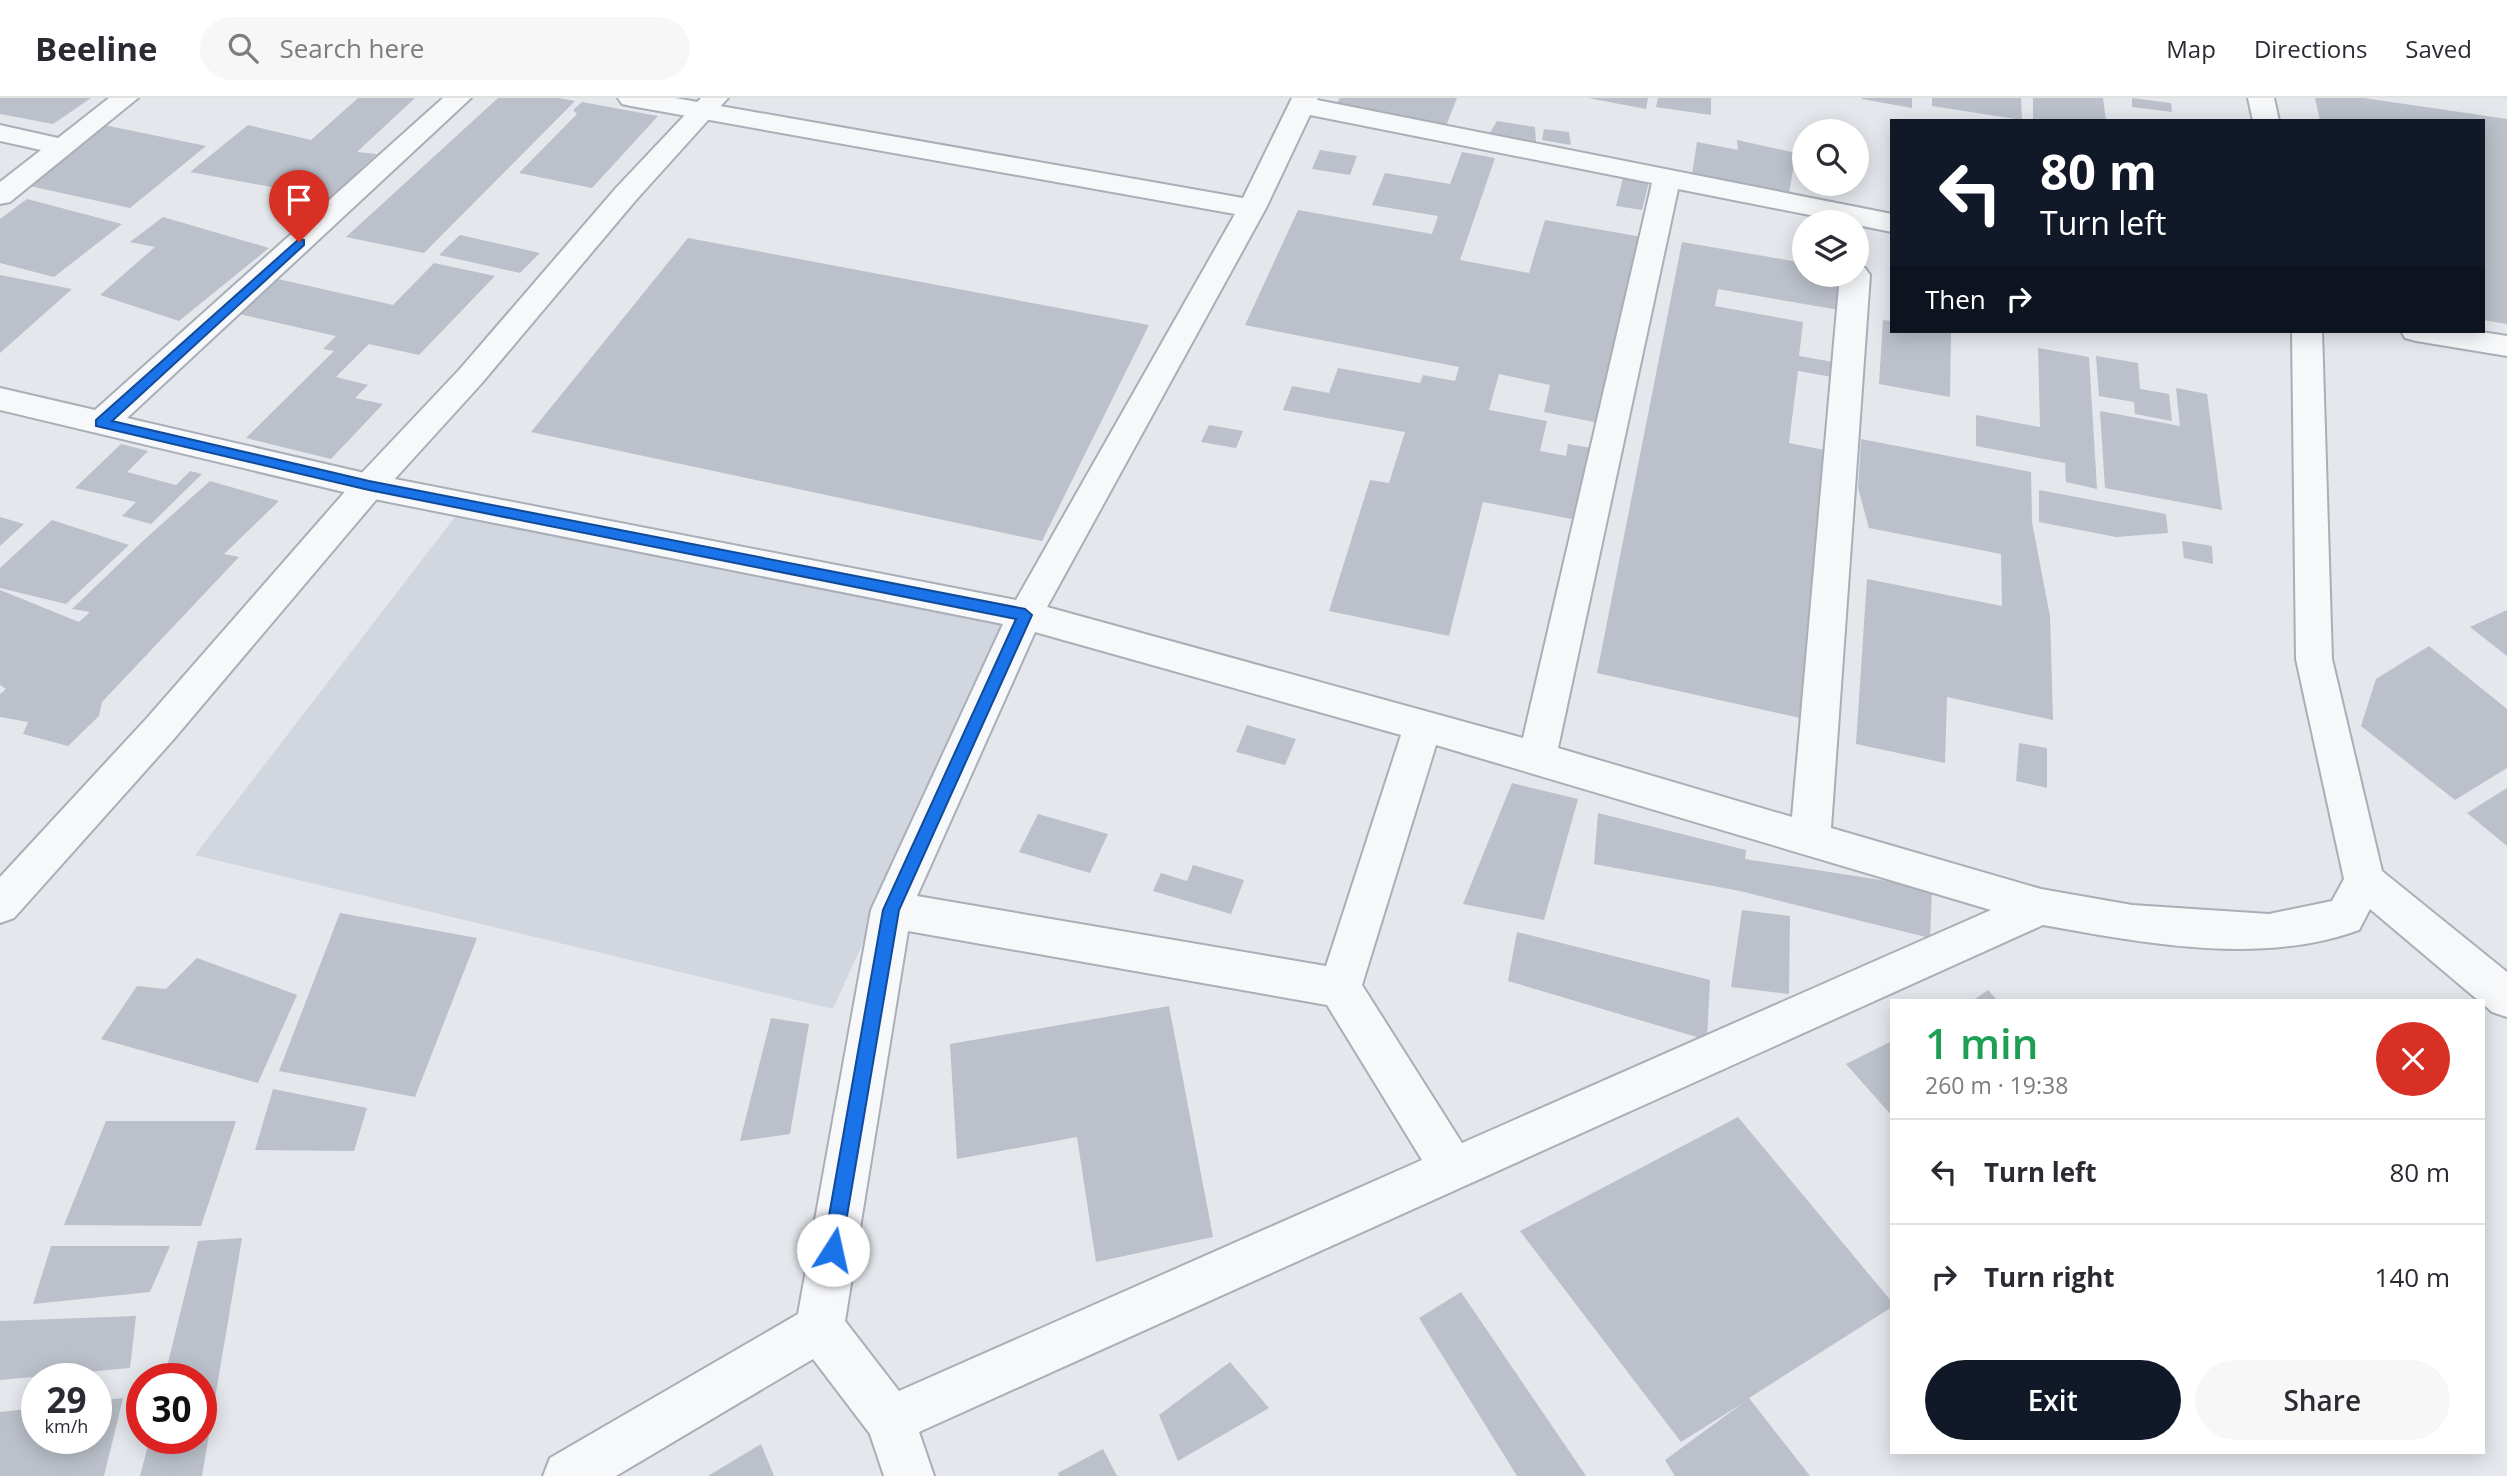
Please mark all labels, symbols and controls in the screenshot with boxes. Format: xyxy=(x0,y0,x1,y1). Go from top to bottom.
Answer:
search box xyxy=(200,17,690,80)
text: Beeline xyxy=(35,26,158,71)
icon: search xyxy=(224,29,262,67)
text: Search here xyxy=(280,30,424,66)
text: Map xyxy=(2166,32,2216,65)
text: Directions xyxy=(2254,32,2367,65)
text: Saved xyxy=(2405,32,2472,65)
map controls xyxy=(1792,119,1869,287)
button: search xyxy=(1792,119,1869,196)
text: 80 m xyxy=(2040,138,2157,204)
icon: left xyxy=(1925,147,2016,238)
pin xyxy=(269,170,329,242)
icon: arrive xyxy=(280,181,318,219)
text: Turn left xyxy=(2040,201,2166,244)
button: layers xyxy=(1792,210,1869,287)
icon: right xyxy=(2000,280,2038,318)
text: Then xyxy=(1925,281,1986,317)
text: 1 min xyxy=(1925,1014,2038,1071)
button: close xyxy=(2376,1022,2450,1096)
text: 260 m · 19:38 xyxy=(1925,1069,2068,1101)
icon: left xyxy=(1925,1153,1963,1191)
text: Turn left xyxy=(1984,1154,2096,1190)
text: 80 m xyxy=(2389,1154,2450,1190)
position arrow xyxy=(796,1213,870,1287)
icon: right xyxy=(1925,1258,1963,1296)
text: Turn right xyxy=(1984,1259,2115,1295)
text: 140 m xyxy=(2375,1259,2450,1295)
button: Exit xyxy=(1925,1360,2181,1440)
button: Share xyxy=(2195,1360,2450,1440)
speed limit sign: 30 xyxy=(126,1363,217,1454)
text: 29 xyxy=(46,1376,87,1423)
text: km/h xyxy=(45,1414,88,1438)

